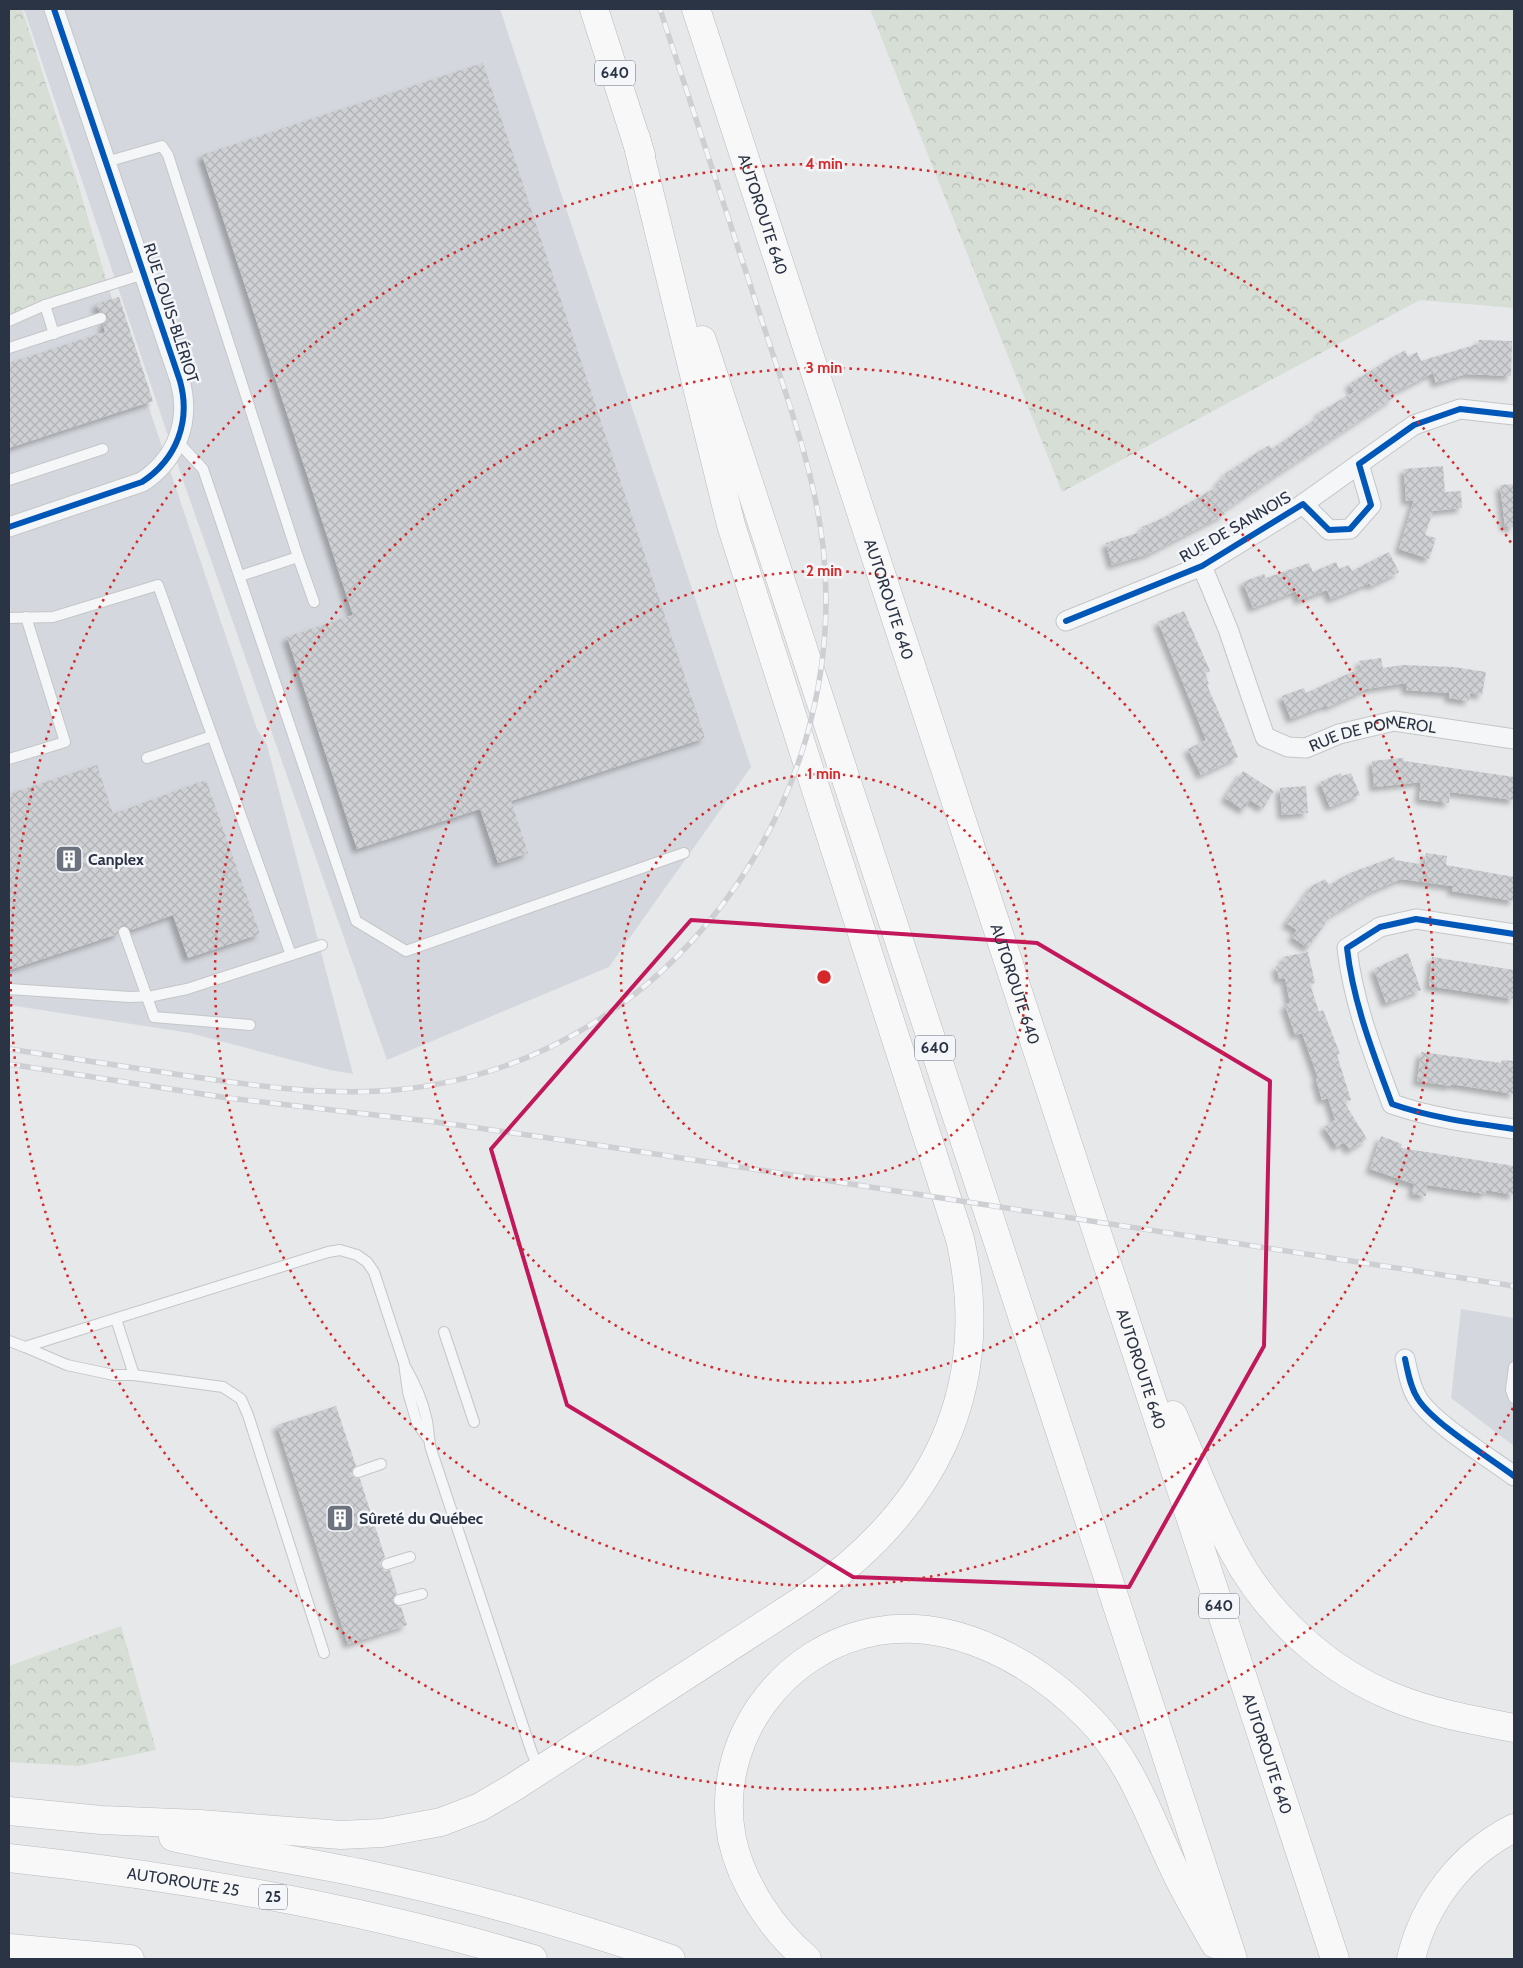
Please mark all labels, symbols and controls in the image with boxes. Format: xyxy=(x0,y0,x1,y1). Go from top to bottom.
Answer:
road number: 640 xyxy=(595,60,635,86)
street label: AUTOROUTE 640 xyxy=(735,152,792,277)
text: 4 min xyxy=(805,155,843,173)
street label: RUE LOUIS-BLÉRIOT xyxy=(139,241,203,386)
text: 3 min xyxy=(806,359,842,377)
street label: RUE DE SANNOIS xyxy=(1176,487,1294,567)
street label: AUTOROUTE 640 xyxy=(861,536,918,662)
text: 2 min xyxy=(806,562,842,580)
street label: RUE DE POMEROL xyxy=(1306,711,1438,755)
text: 1 min xyxy=(807,765,841,783)
building icon: Canplex xyxy=(54,844,84,874)
place label: Canplex xyxy=(88,850,144,869)
street label: AUTOROUTE 640 xyxy=(987,921,1044,1047)
centre of rings xyxy=(815,968,833,986)
road number: 640 xyxy=(915,1036,955,1060)
street label: AUTOROUTE 640 xyxy=(1113,1306,1170,1432)
building icon: Sûreté du Québec xyxy=(325,1503,355,1533)
place label: Sûreté du Québec xyxy=(359,1509,483,1528)
road number: 640 xyxy=(1199,1594,1239,1618)
street label: AUTOROUTE 640 xyxy=(1239,1691,1296,1816)
street label: AUTOROUTE 25 xyxy=(126,1863,241,1900)
road number: 25 xyxy=(259,1884,287,1910)

